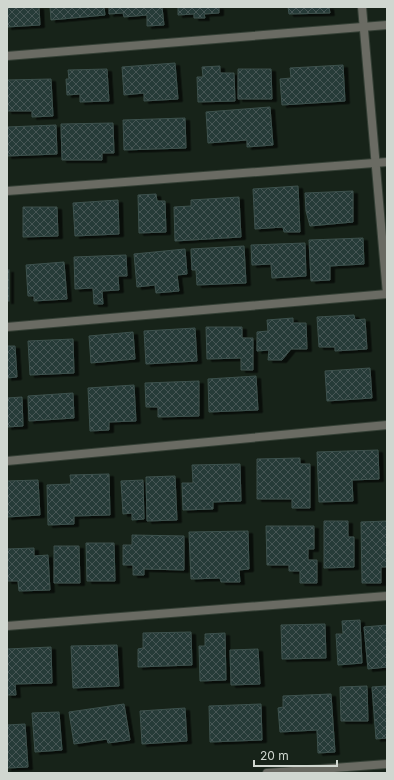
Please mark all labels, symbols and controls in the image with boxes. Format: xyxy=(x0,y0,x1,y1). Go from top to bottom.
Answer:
scale bar xyxy=(254,742,337,768)
text: 20 m xyxy=(260,748,289,763)

